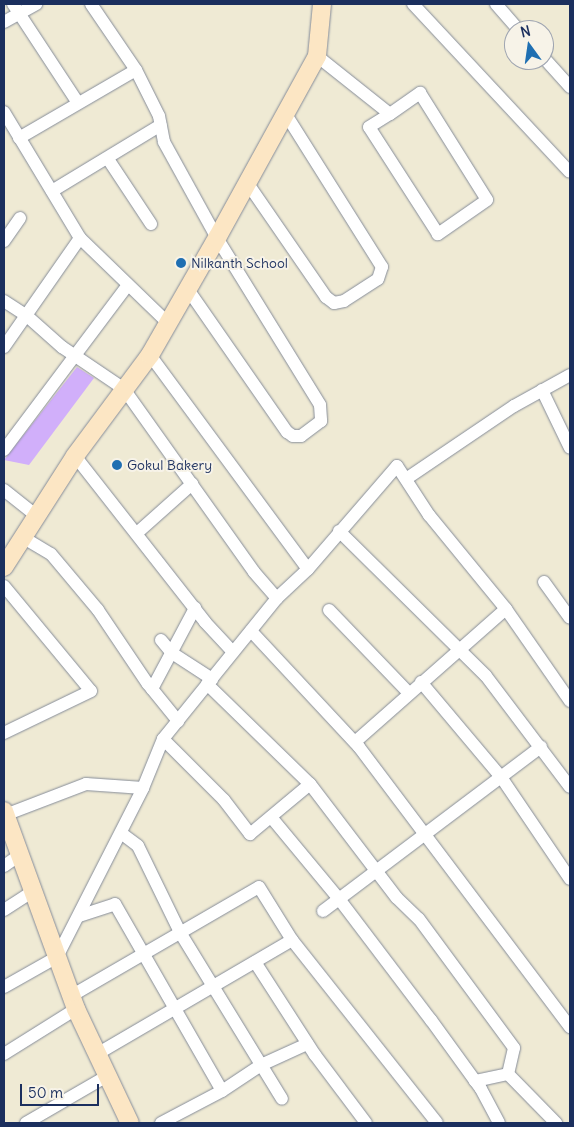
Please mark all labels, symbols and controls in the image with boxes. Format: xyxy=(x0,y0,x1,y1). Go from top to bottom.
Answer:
north arrow xyxy=(504,20,554,70)
text: N xyxy=(519,22,532,41)
place label: Nilkanth School xyxy=(191,255,288,271)
marker: Nilkanth School xyxy=(175,257,187,269)
place label: Gokul Bakery xyxy=(127,457,212,473)
marker: Gokul Bakery xyxy=(111,459,123,471)
scale bar xyxy=(22,1074,101,1106)
text: 50 m xyxy=(28,1083,63,1102)

